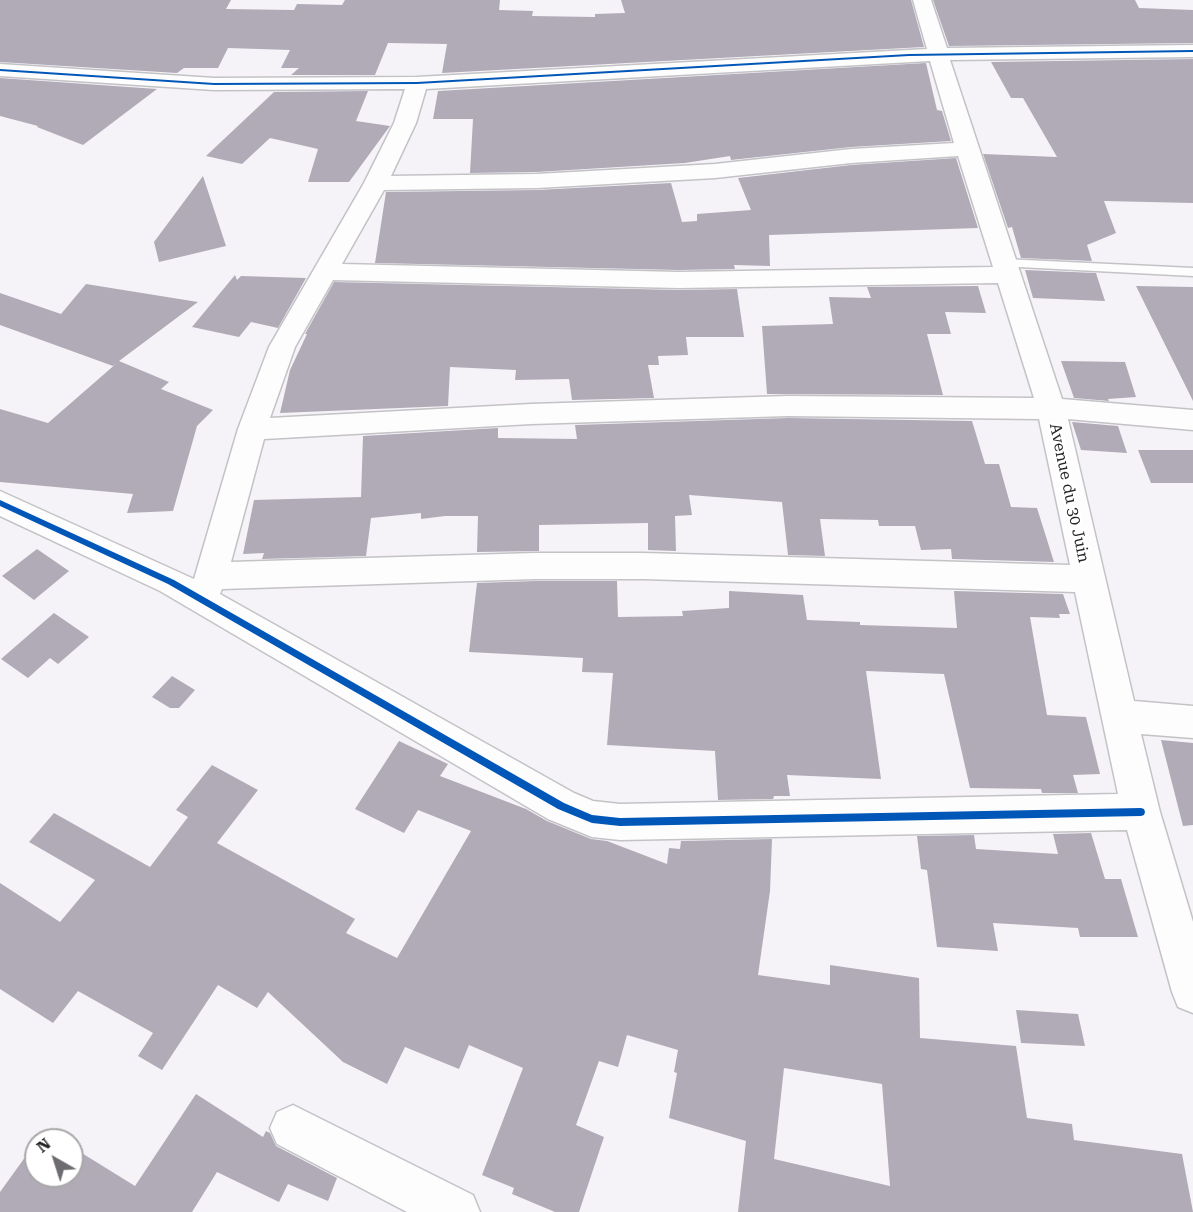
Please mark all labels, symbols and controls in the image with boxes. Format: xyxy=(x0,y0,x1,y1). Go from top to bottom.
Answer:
street label: Avenue du 30 Juin xyxy=(1045,422,1093,564)
north arrow xyxy=(24,1128,84,1188)
text: N xyxy=(33,1134,54,1156)

